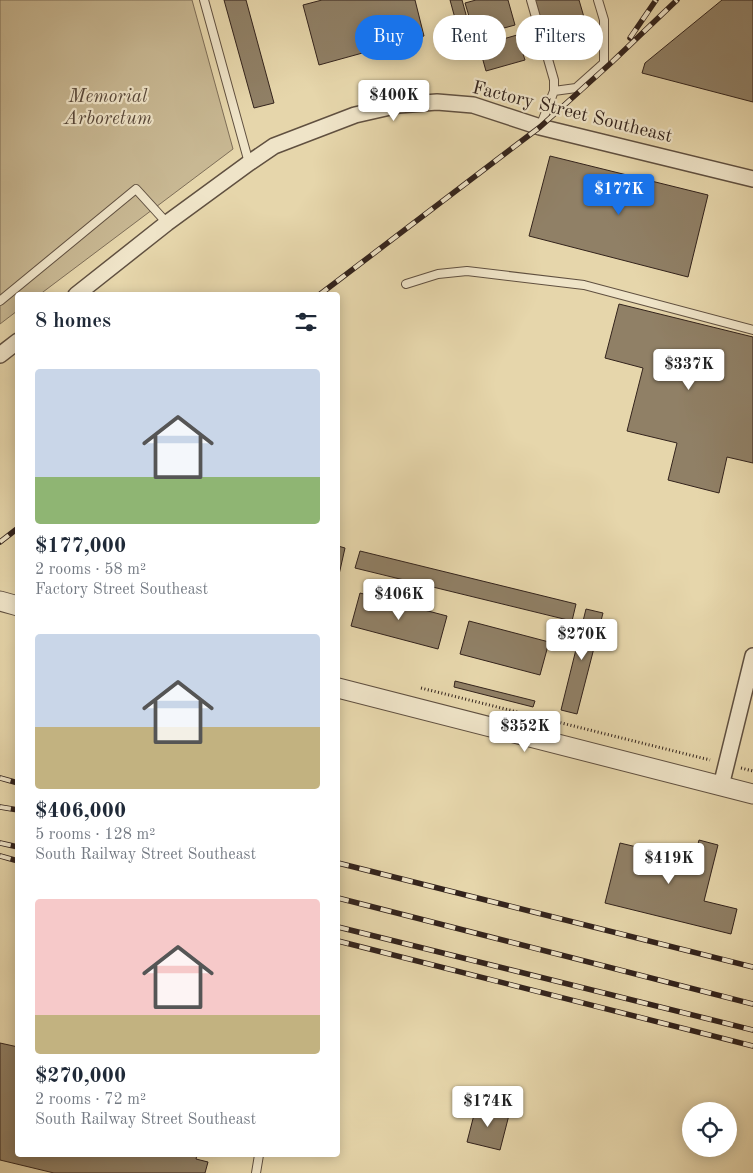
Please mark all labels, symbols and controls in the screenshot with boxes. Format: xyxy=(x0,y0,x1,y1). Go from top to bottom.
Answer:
chip: Buy xyxy=(355,15,423,60)
chip: Rent xyxy=(433,15,506,60)
chip: Filters xyxy=(516,15,603,60)
street label: Factory Street Southeast xyxy=(470,79,674,147)
pin: $400K xyxy=(359,80,429,122)
park label: Memorial Arboretum xyxy=(63,88,152,129)
text: $400K xyxy=(369,88,419,104)
pin: $177K xyxy=(584,174,654,216)
text: $177K xyxy=(594,182,644,198)
icon: filters xyxy=(292,308,320,336)
text: 8 homes xyxy=(35,311,111,332)
pin: $337K xyxy=(654,348,724,391)
text: $337K xyxy=(664,357,714,373)
icon: home xyxy=(133,402,223,492)
text: $177,000 xyxy=(35,536,126,557)
text: 2 rooms · 58 m² xyxy=(35,562,146,578)
pin: $406K xyxy=(364,578,434,621)
text: Factory Street Southeast xyxy=(35,582,208,598)
text: $406K xyxy=(374,587,424,603)
pin: $270K xyxy=(547,618,617,661)
text: $270K xyxy=(557,627,607,643)
icon: home xyxy=(133,667,223,757)
pin: $352K xyxy=(490,710,560,753)
text: $352K xyxy=(500,719,550,735)
text: $406,000 xyxy=(35,801,126,822)
text: 5 rooms · 128 m² xyxy=(35,827,155,843)
pin: $419K xyxy=(634,842,704,885)
text: South Railway Street Southeast xyxy=(35,847,256,863)
text: $419K xyxy=(644,851,694,867)
icon: home xyxy=(133,932,223,1022)
text: $270,000 xyxy=(35,1066,126,1087)
pin: $174K xyxy=(453,1086,523,1128)
text: 2 rooms · 72 m² xyxy=(35,1092,146,1108)
text: $174K xyxy=(463,1094,513,1110)
map controls xyxy=(682,1102,737,1157)
button: locate xyxy=(682,1102,737,1157)
text: South Railway Street Southeast xyxy=(35,1112,256,1128)

